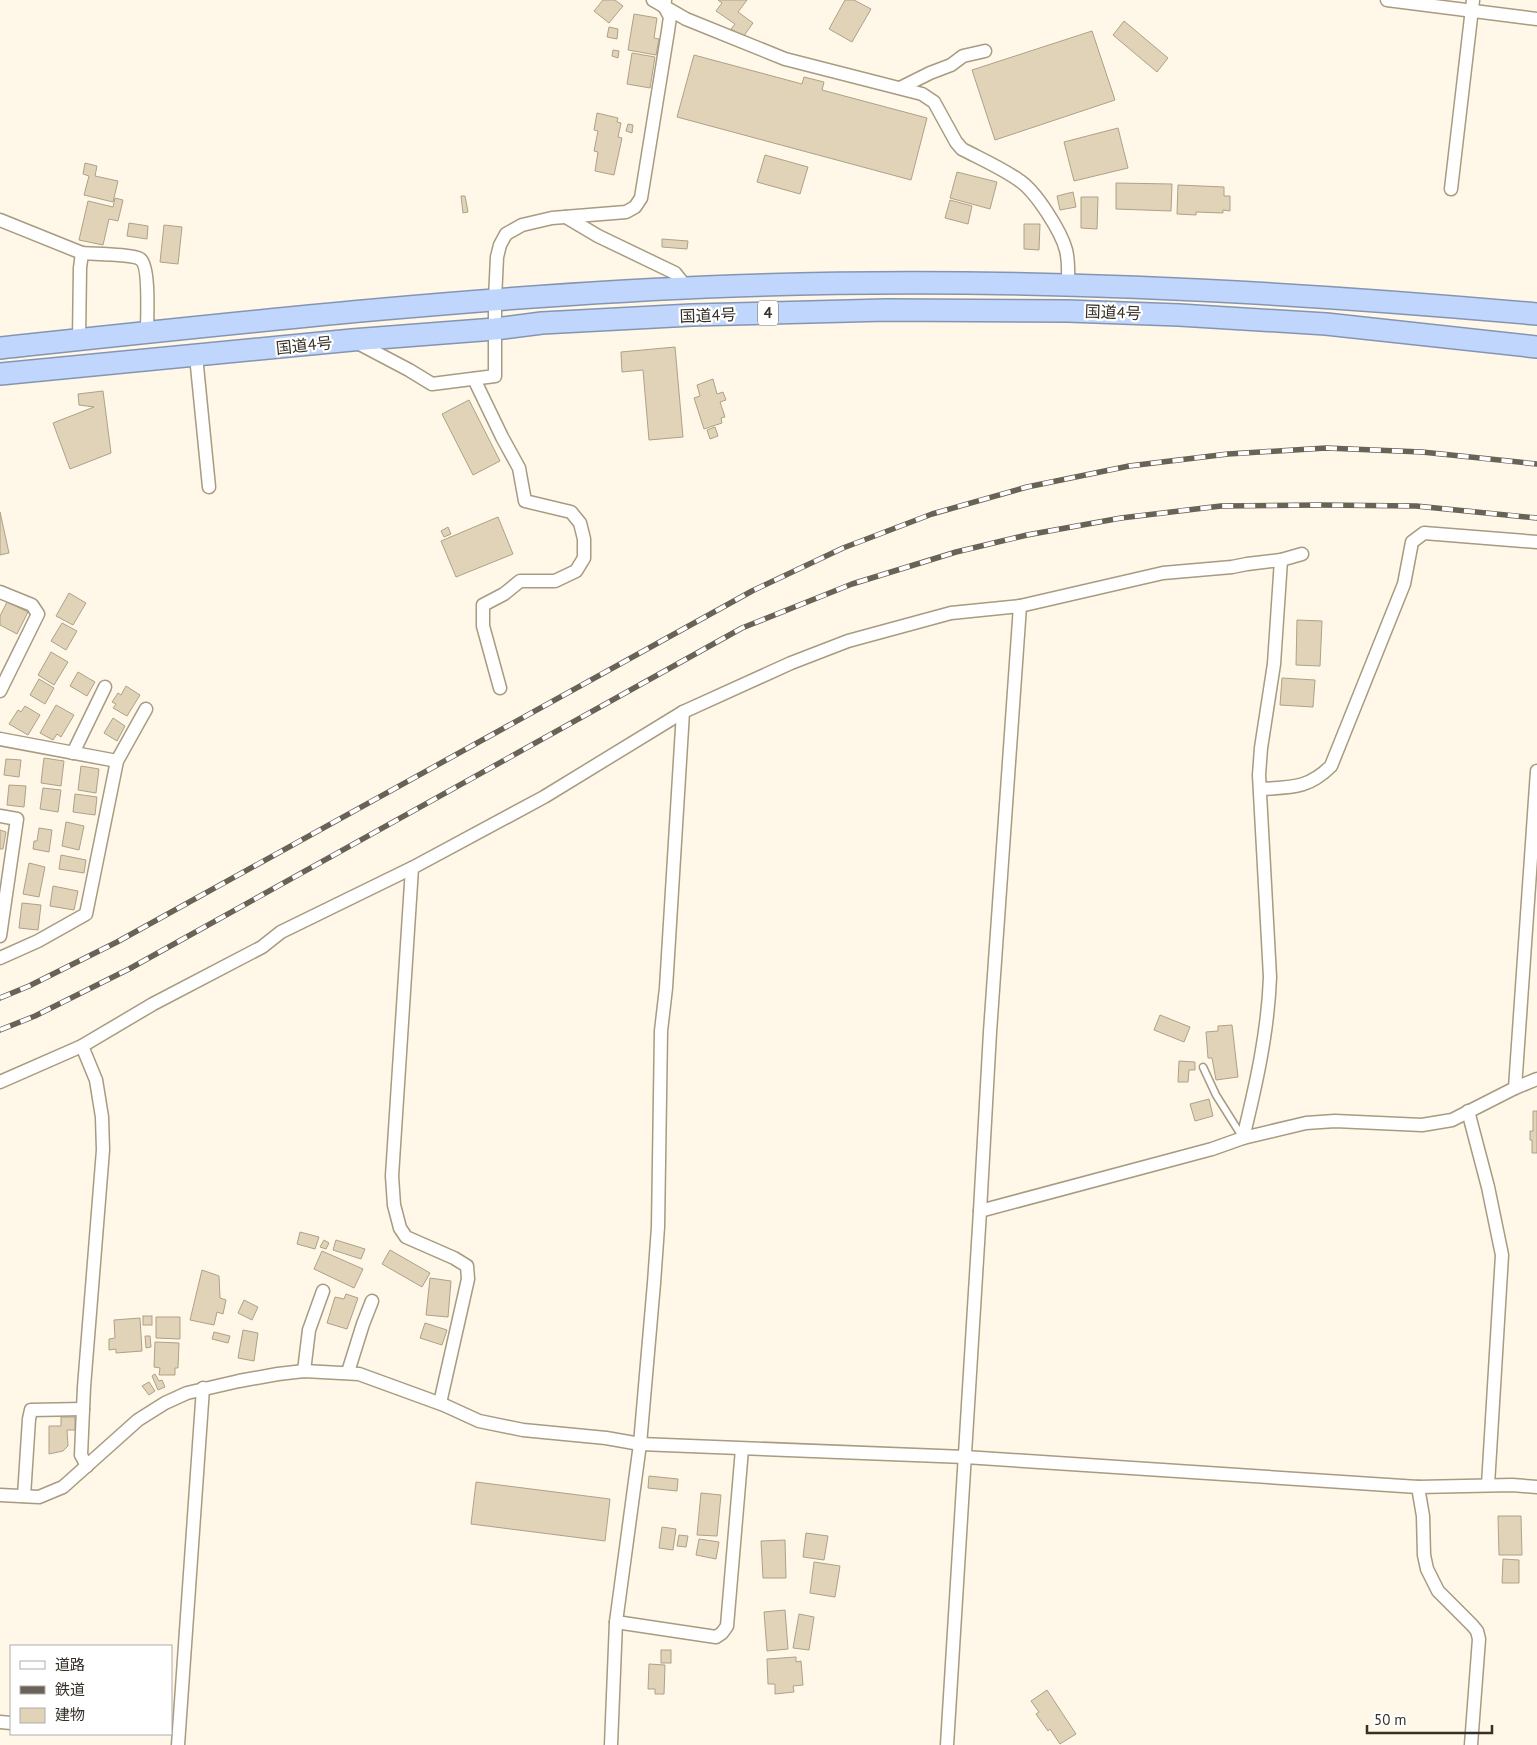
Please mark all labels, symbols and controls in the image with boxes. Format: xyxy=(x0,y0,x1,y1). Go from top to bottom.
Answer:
road number: 4 xyxy=(758,300,778,326)
street label: 国道4号 xyxy=(1084,301,1142,323)
street label: 国道4号 xyxy=(679,304,737,326)
street label: 国道4号 xyxy=(275,332,333,358)
legend xyxy=(10,1645,172,1735)
text: 道路 xyxy=(55,1655,85,1674)
text: 鉄道 xyxy=(55,1680,85,1699)
scale bar xyxy=(1367,1702,1492,1734)
text: 建物 xyxy=(55,1705,85,1724)
text: 50 m xyxy=(1374,1710,1407,1729)

